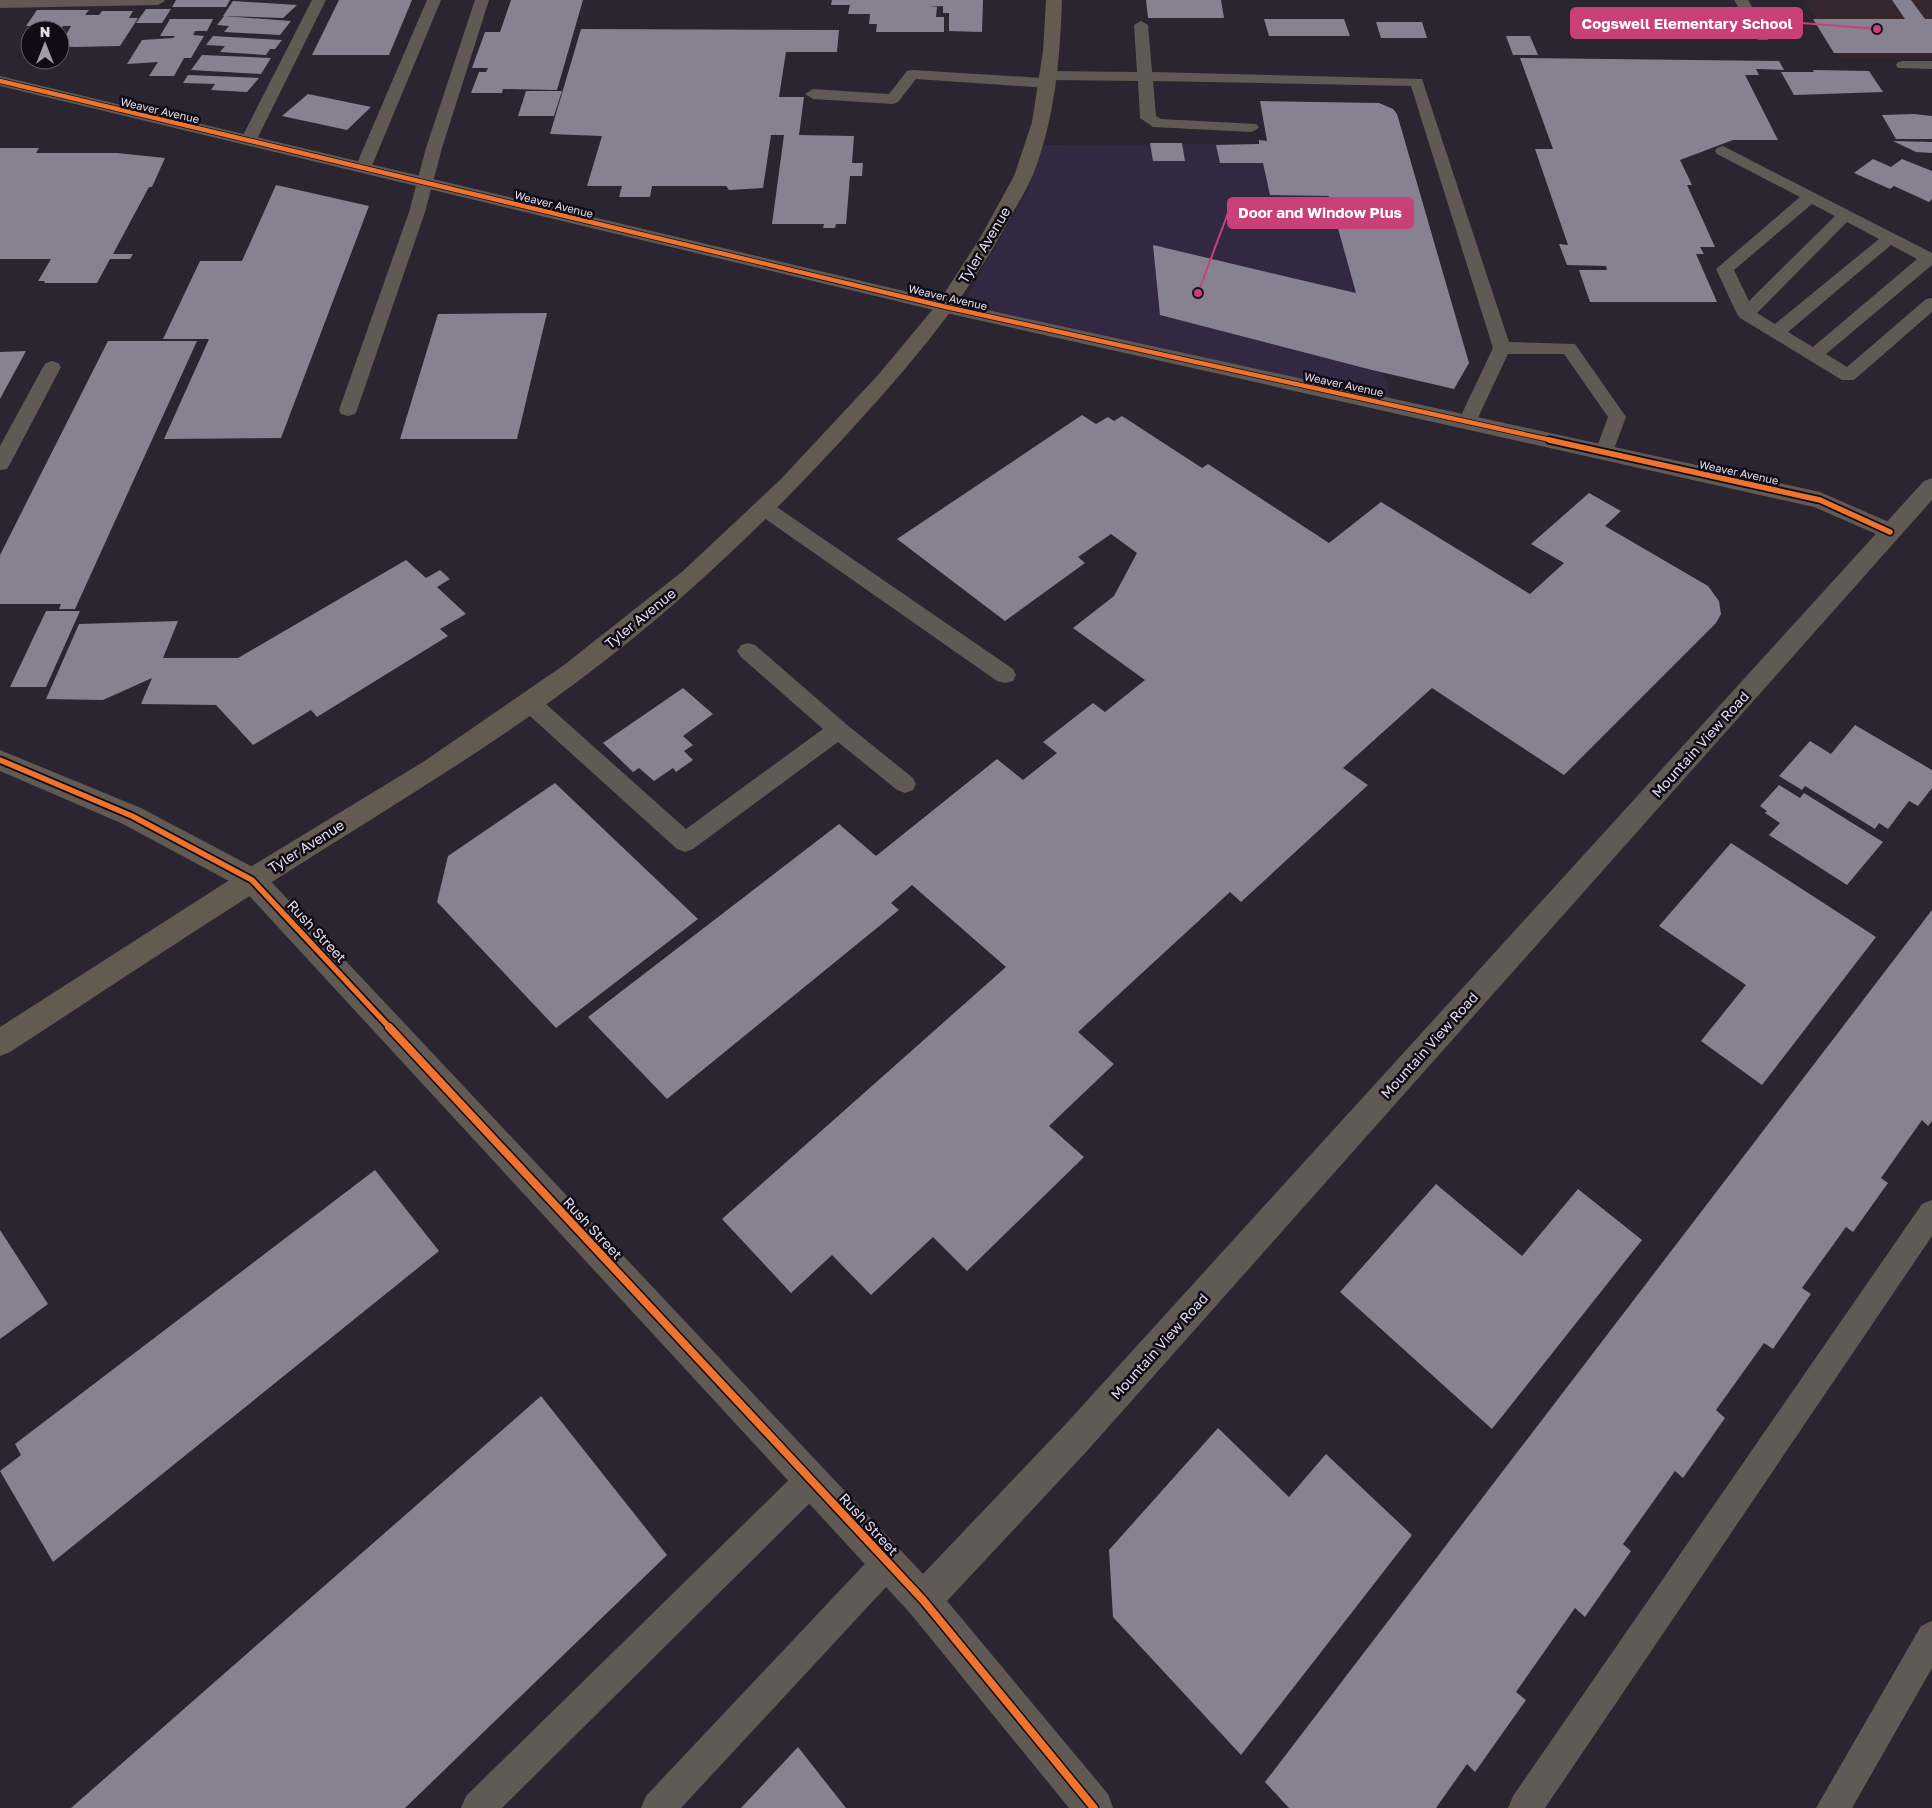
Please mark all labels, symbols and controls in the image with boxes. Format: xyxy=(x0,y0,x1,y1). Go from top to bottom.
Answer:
callout: Cogswell Elementary School xyxy=(1571,8,1802,38)
text: Cogswell Elementary School xyxy=(1582,14,1792,32)
north arrow xyxy=(20,20,70,70)
text: N xyxy=(40,23,50,40)
street label: Weaver Avenue xyxy=(119,95,201,125)
street label: Weaver Avenue xyxy=(513,188,595,220)
callout: Door and Window Plus xyxy=(1228,198,1413,228)
text: Door and Window Plus xyxy=(1238,203,1402,221)
street label: Tyler Avenue xyxy=(955,204,1013,286)
street label: Weaver Avenue xyxy=(907,282,989,312)
street label: Weaver Avenue xyxy=(1303,369,1385,399)
street label: Weaver Avenue xyxy=(1698,457,1780,487)
street label: Tyler Avenue xyxy=(601,584,679,652)
street label: Mountain View Road xyxy=(1648,687,1752,801)
street label: Tyler Avenue xyxy=(265,816,347,876)
street label: Rush Street xyxy=(284,896,350,966)
street label: Mountain View Road xyxy=(1377,988,1481,1102)
street label: Rush Street xyxy=(560,1193,626,1263)
street label: Mountain View Road xyxy=(1107,1289,1211,1403)
street label: Rush Street xyxy=(836,1489,902,1559)

